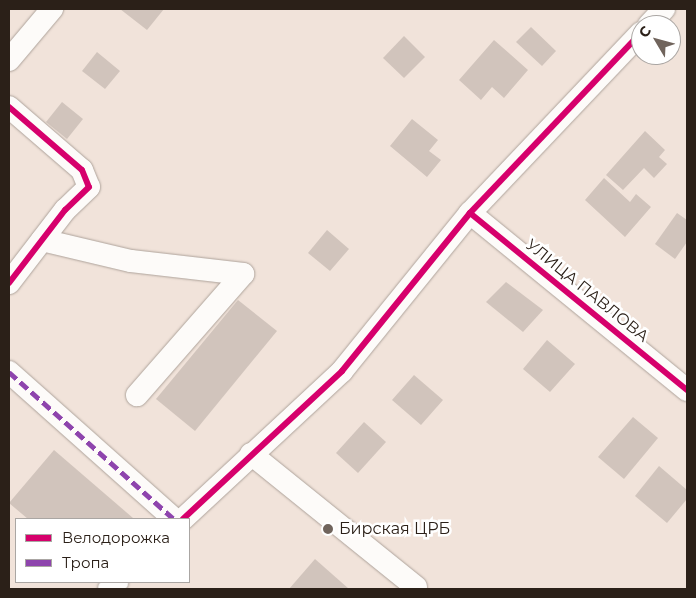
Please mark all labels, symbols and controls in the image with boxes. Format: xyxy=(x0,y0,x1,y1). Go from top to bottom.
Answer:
north arrow xyxy=(631,15,681,65)
text: С xyxy=(635,22,655,41)
street label: УЛИЦА ПАВЛОВА xyxy=(522,236,652,346)
legend xyxy=(15,518,190,583)
place label: Бирская ЦРБ xyxy=(339,519,450,539)
marker: Бирская ЦРБ xyxy=(321,522,335,536)
text: Велодорожка xyxy=(62,528,170,547)
text: Тропа xyxy=(62,553,109,572)

